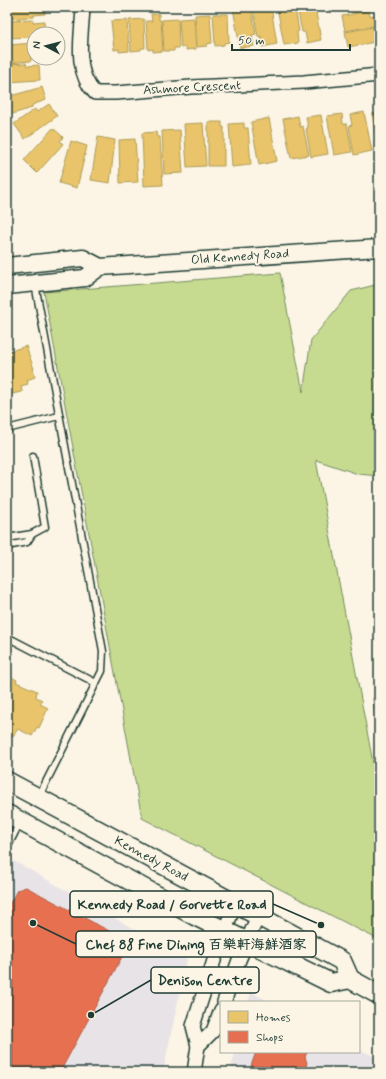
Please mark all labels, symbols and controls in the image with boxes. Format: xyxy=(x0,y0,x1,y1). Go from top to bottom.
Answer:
north arrow xyxy=(26,26,66,66)
scale bar xyxy=(232,26,350,52)
text: 50 m xyxy=(238,33,265,49)
text: N xyxy=(30,40,44,49)
street label: Ashmore Crescent xyxy=(143,77,241,99)
street label: Old Kennedy Road xyxy=(190,245,290,269)
street label: Kennedy Road xyxy=(111,832,191,886)
callout: Kennedy Road / Gorvette Road xyxy=(70,891,273,917)
text: Kennedy Road / Gorvette Road xyxy=(78,896,266,914)
callout: Chef 88 Fine Dining 百樂軒海鮮酒家 xyxy=(76,931,316,957)
text: Chef 88 Fine Dining 百樂軒海鮮酒家 xyxy=(85,936,307,956)
callout: Denison Centre xyxy=(151,967,259,993)
text: Denison Centre xyxy=(158,972,252,990)
legend xyxy=(220,1001,360,1053)
text: Homes xyxy=(256,1010,291,1026)
text: Shops xyxy=(256,1030,283,1046)

